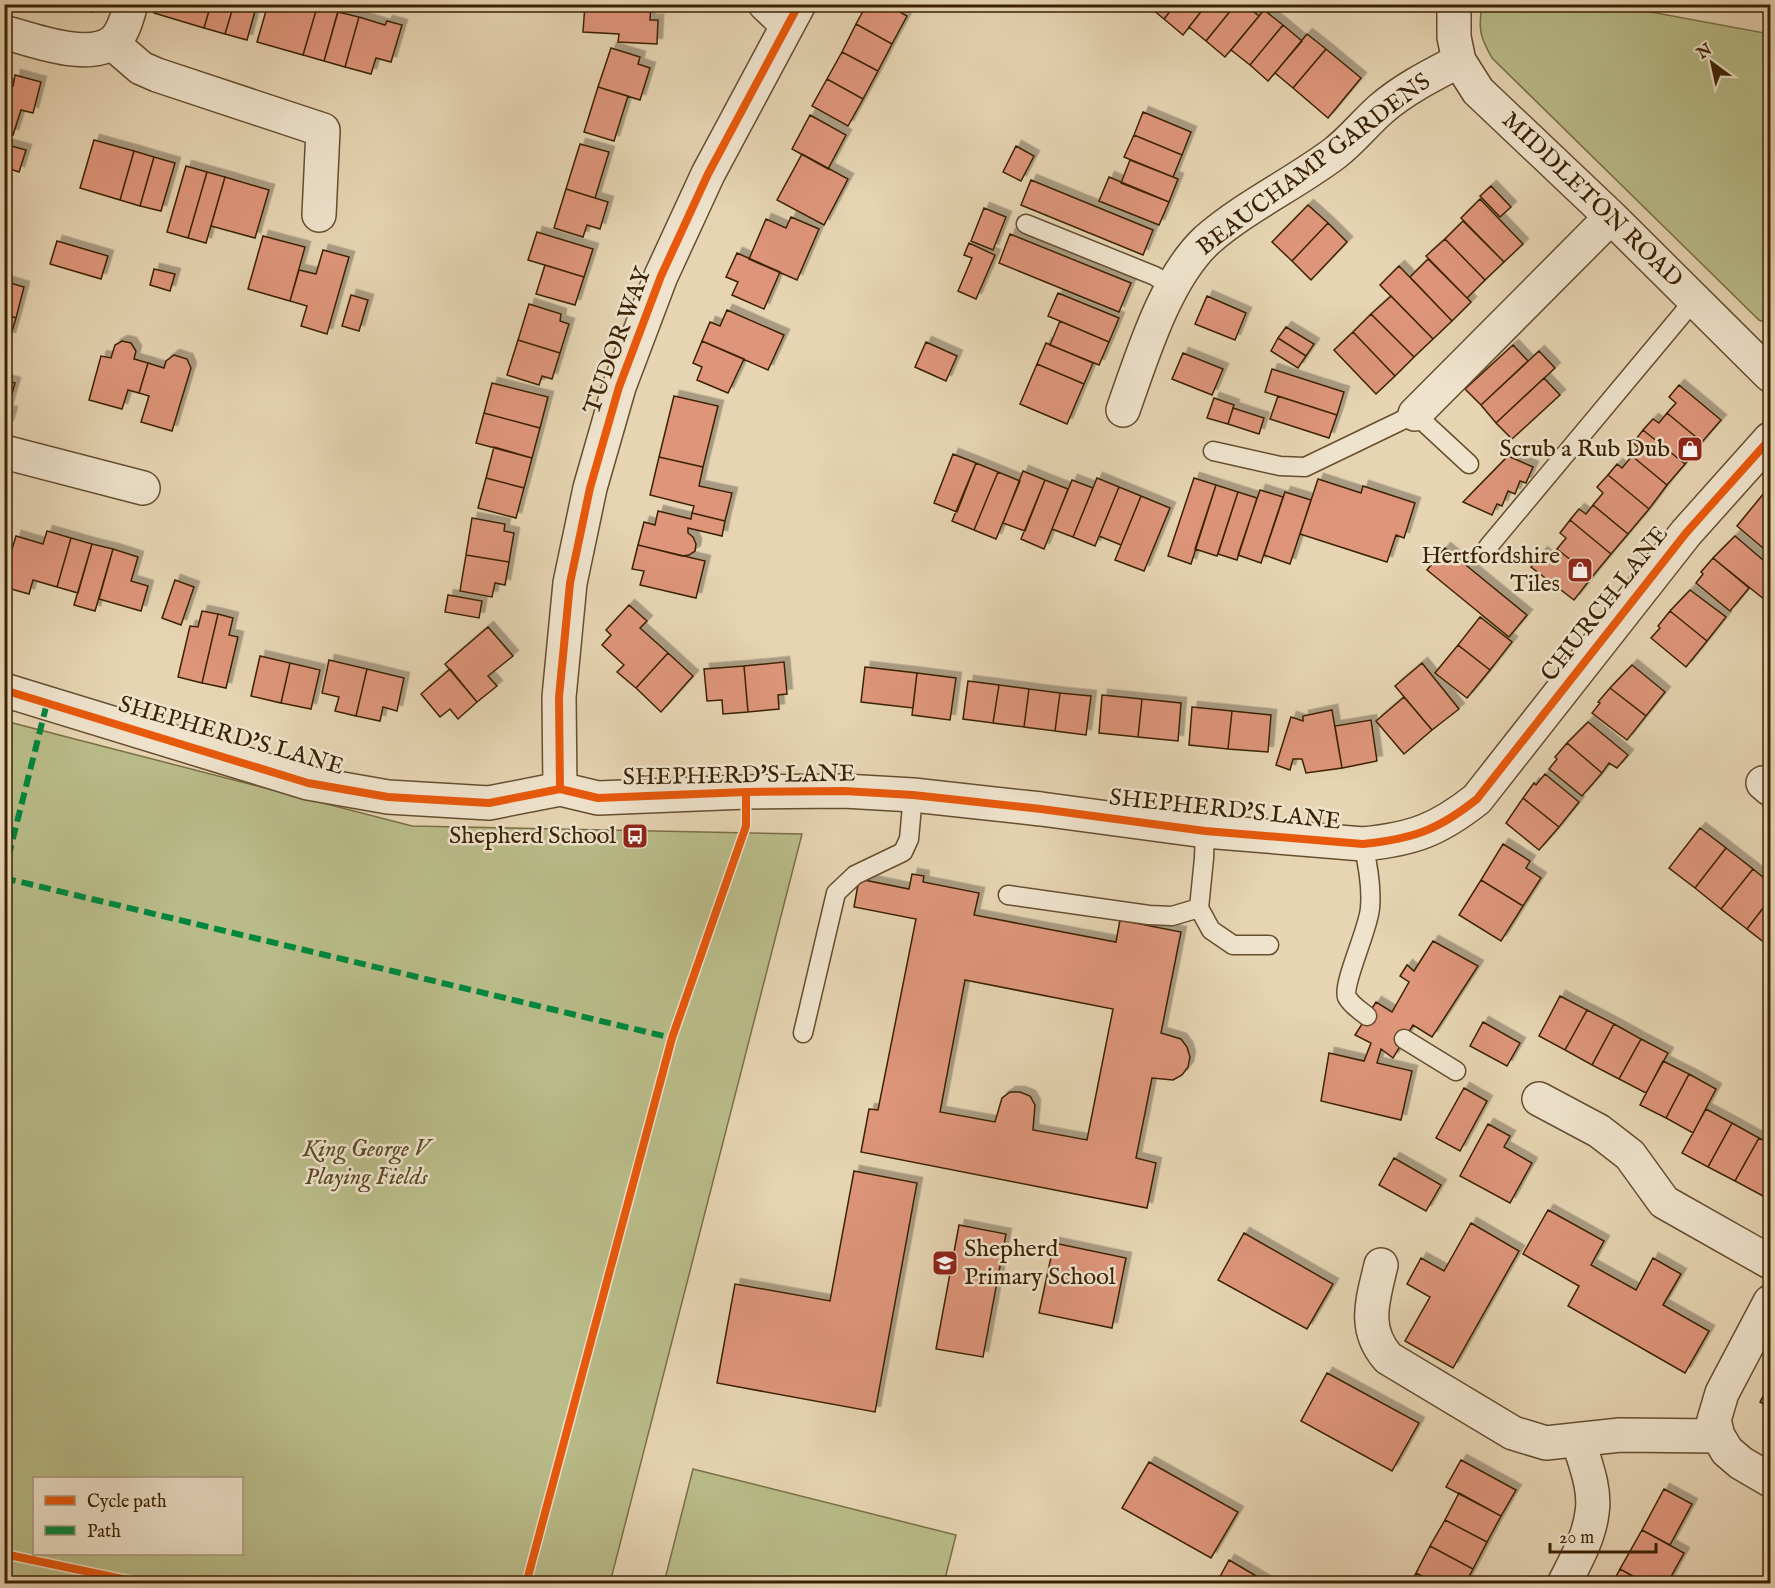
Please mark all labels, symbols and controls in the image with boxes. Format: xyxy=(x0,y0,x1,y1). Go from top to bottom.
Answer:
north arrow xyxy=(1682,33,1742,93)
text: N xyxy=(1693,40,1716,65)
street label: BEAUCHAMP GARDENS xyxy=(1191,67,1437,263)
street label: MIDDLETON ROAD xyxy=(1495,105,1689,295)
street label: TUDOR WAY xyxy=(577,262,660,419)
place label: Scrub a Rub Dub xyxy=(1499,434,1670,465)
shop icon: Scrub a Rub Dub xyxy=(1675,434,1705,464)
street label: CHURCH LANE xyxy=(1534,520,1676,688)
place label: Hertfordshire Tiles xyxy=(1421,541,1560,600)
shop icon: Hertfordshire Tiles xyxy=(1565,555,1595,585)
street label: SHEPHERD'S LANE xyxy=(115,689,347,783)
street label: SHEPHERD'S LANE xyxy=(622,758,856,794)
street label: SHEPHERD'S LANE xyxy=(1108,782,1342,838)
place label: Shepherd School xyxy=(449,821,616,852)
bus stop icon: Shepherd School xyxy=(620,821,650,851)
park label: King George V Playing Fields xyxy=(301,1134,434,1193)
place label: Shepherd Primary School xyxy=(964,1234,1116,1293)
school or university icon: Shepherd Primary School xyxy=(930,1248,960,1278)
legend xyxy=(33,1477,243,1555)
text: Cycle path xyxy=(87,1491,167,1514)
scale bar xyxy=(1550,1516,1656,1554)
text: Path xyxy=(87,1521,121,1544)
text: 20 m xyxy=(1559,1527,1594,1550)

